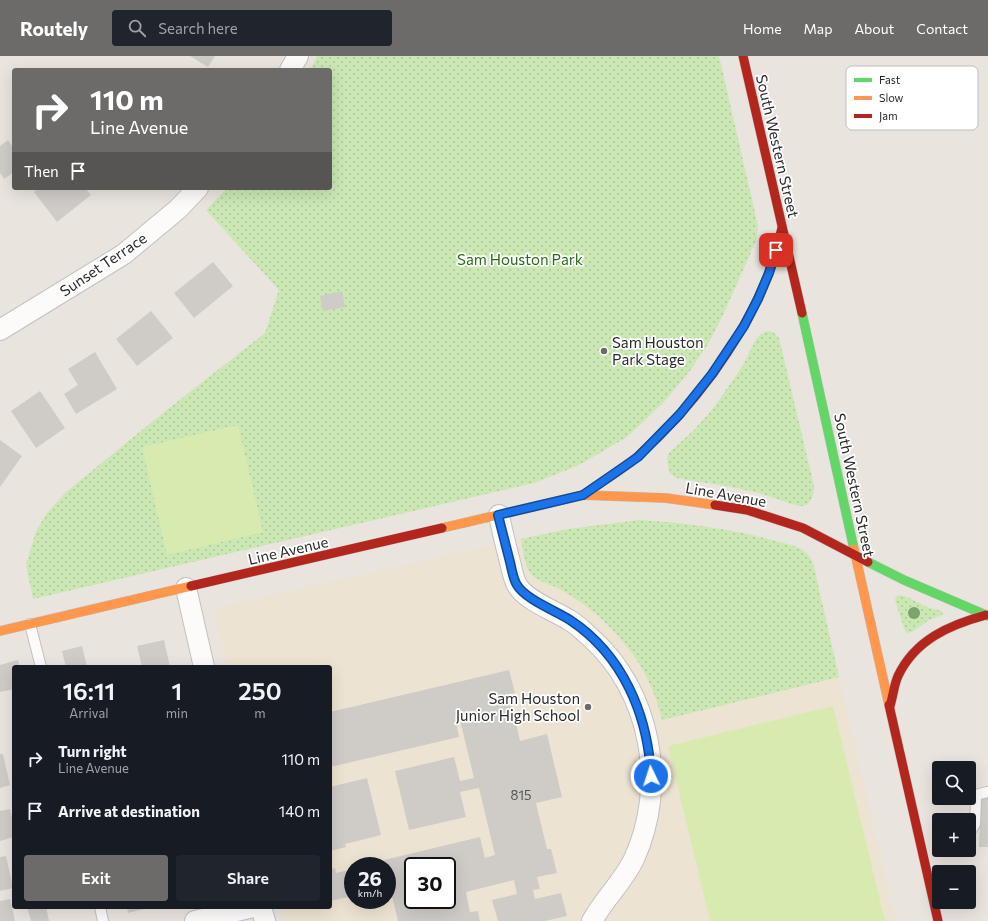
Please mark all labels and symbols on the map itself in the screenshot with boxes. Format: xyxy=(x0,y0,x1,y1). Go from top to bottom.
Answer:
legend xyxy=(846,66,978,130)
street label: South Western Street xyxy=(753,73,803,219)
text: Fast xyxy=(879,73,901,86)
text: Slow xyxy=(879,91,904,104)
text: Jam xyxy=(879,109,898,123)
street label: Sunset Terrace xyxy=(56,228,150,300)
pin xyxy=(759,233,793,267)
park label: Sam Houston Park xyxy=(457,250,583,268)
place label: Sam Houston Park Stage xyxy=(612,333,704,368)
marker: Sam Houston Park Stage xyxy=(599,346,609,356)
street label: South Western Street xyxy=(831,411,879,559)
street label: Line Avenue xyxy=(684,478,768,510)
street label: Line Avenue xyxy=(246,532,330,568)
place label: Sam Houston Junior High School xyxy=(456,689,580,724)
marker: Sam Houston Junior High School xyxy=(583,702,593,712)
position arrow xyxy=(630,755,672,797)
house number: 815 xyxy=(511,787,531,803)
speed limit sign: 30 xyxy=(404,857,456,909)

